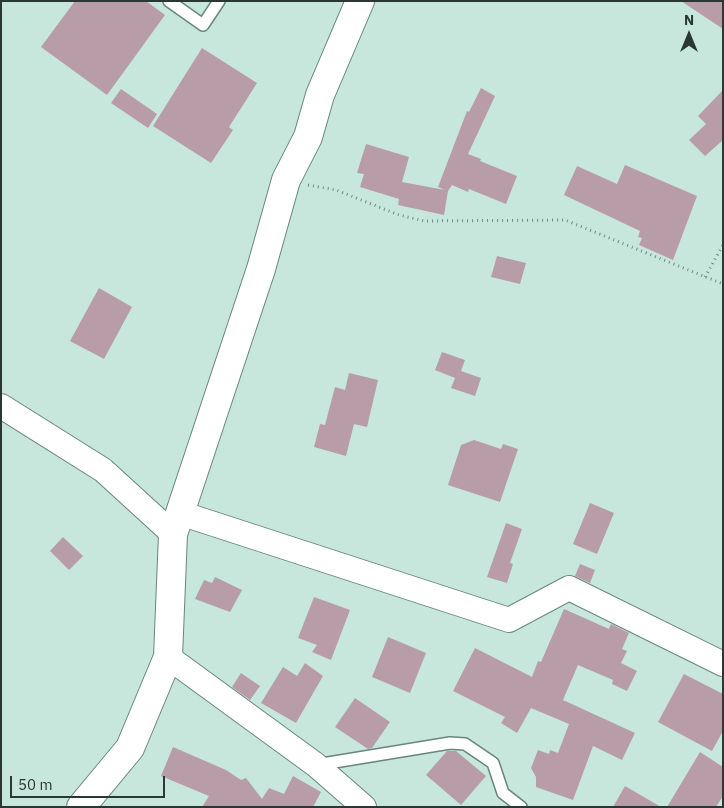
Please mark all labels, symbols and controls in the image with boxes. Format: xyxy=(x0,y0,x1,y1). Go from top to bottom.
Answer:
north arrow xyxy=(664,10,714,60)
text: N xyxy=(684,11,694,29)
scale bar xyxy=(12,766,168,798)
text: 50 m xyxy=(18,775,53,794)

